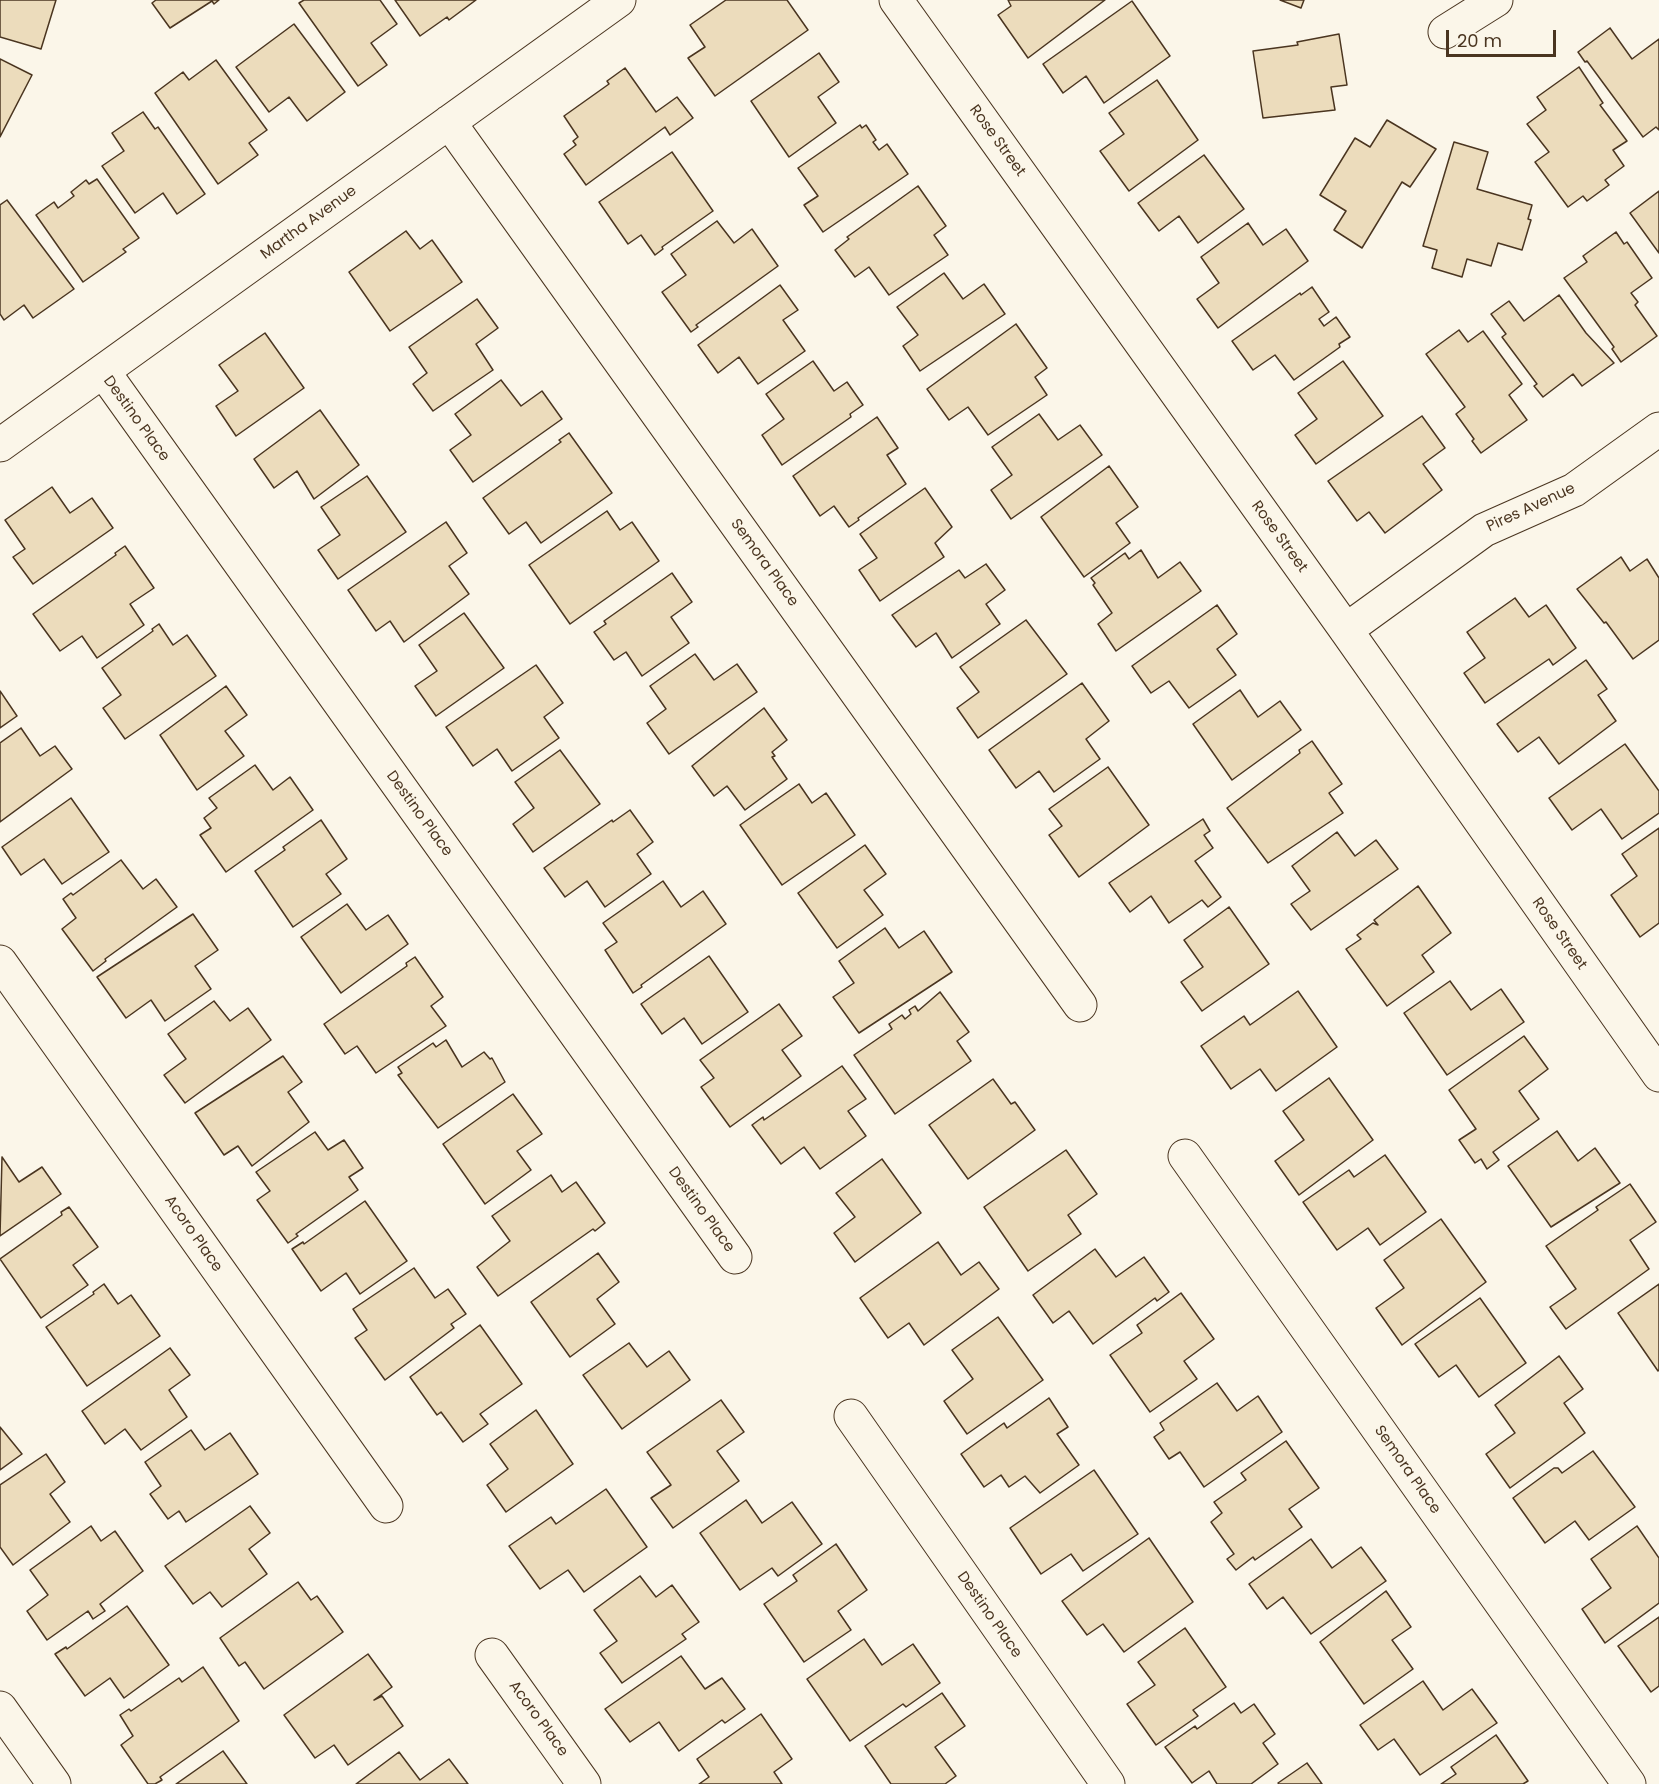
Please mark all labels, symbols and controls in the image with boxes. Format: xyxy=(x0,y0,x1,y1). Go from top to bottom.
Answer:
scale bar xyxy=(1449,18,1558,56)
text: 20 m xyxy=(1457,28,1502,53)
street label: Rose Street xyxy=(965,102,1029,180)
street label: Martha Avenue xyxy=(258,182,360,264)
street label: Destino Place xyxy=(99,373,173,465)
street label: Pires Avenue xyxy=(1484,480,1578,536)
street label: Rose Street xyxy=(1247,498,1311,576)
street label: Semora Place xyxy=(726,516,802,610)
street label: Destino Place xyxy=(382,768,456,860)
street label: Rose Street xyxy=(1528,895,1590,973)
street label: Destino Place xyxy=(664,1164,738,1256)
street label: Acoro Place xyxy=(160,1192,226,1276)
street label: Semora Place xyxy=(1370,1422,1444,1518)
street label: Destino Place xyxy=(953,1568,1025,1662)
street label: Acoro Place xyxy=(505,1678,571,1760)

